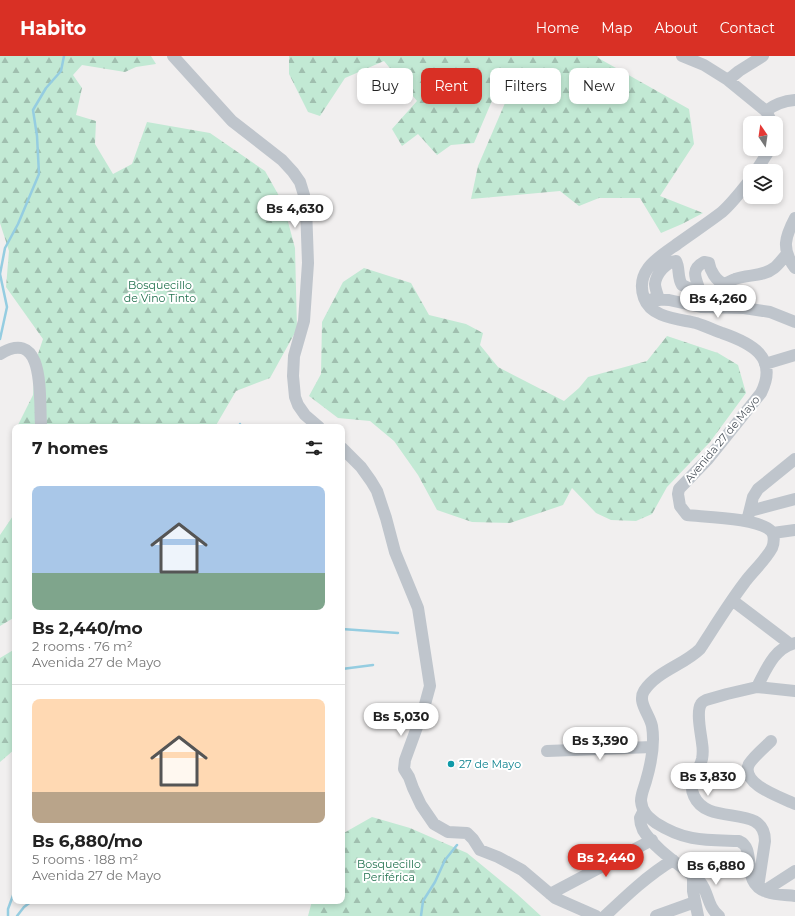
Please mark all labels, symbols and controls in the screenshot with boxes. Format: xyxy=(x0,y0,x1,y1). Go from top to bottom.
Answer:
text: Habito xyxy=(20,17,86,40)
text: Home xyxy=(536,19,579,37)
text: Map xyxy=(601,19,632,37)
text: About xyxy=(654,19,698,37)
text: Contact xyxy=(720,19,775,37)
chip: Buy xyxy=(357,68,413,104)
chip: Rent xyxy=(421,68,482,104)
chip: Filters xyxy=(490,68,561,104)
chip: New xyxy=(569,68,629,104)
north arrow xyxy=(743,116,783,156)
map controls xyxy=(743,116,783,204)
button: layers xyxy=(743,164,783,204)
pin: Bs 4,630 xyxy=(254,195,336,229)
text: Bs 4,630 xyxy=(266,200,324,216)
park label: Bosquecillo de Vino Tinto xyxy=(124,278,196,305)
pin: Bs 4,260 xyxy=(677,285,759,319)
text: Bs 4,260 xyxy=(689,290,747,306)
street label: Avenida 27 de Mayo xyxy=(682,393,763,485)
icon: filters xyxy=(303,437,325,459)
text: 7 homes xyxy=(32,438,108,458)
icon: home xyxy=(143,512,215,584)
text: Bs 2,440/mo xyxy=(32,618,143,638)
text: 2 rooms · 76 m² xyxy=(32,638,132,654)
text: Avenida 27 de Mayo xyxy=(32,654,161,670)
pin: Bs 5,030 xyxy=(360,703,442,737)
text: Bs 5,030 xyxy=(373,708,429,724)
icon: home xyxy=(143,725,215,797)
pin: Bs 3,390 xyxy=(559,727,641,761)
text: Bs 3,390 xyxy=(572,732,628,748)
place label: 27 de Mayo xyxy=(459,757,521,771)
marker: 27 de Mayo xyxy=(446,759,456,769)
pin: Bs 3,830 xyxy=(667,763,749,797)
text: Bs 3,830 xyxy=(680,768,736,784)
text: Bs 6,880/mo xyxy=(32,831,143,851)
pin: Bs 2,440 xyxy=(565,844,647,878)
text: Bs 2,440 xyxy=(577,849,635,865)
text: 5 rooms · 188 m² xyxy=(32,851,138,867)
pin: Bs 6,880 xyxy=(675,852,757,886)
park label: Bosquecillo Periférica xyxy=(357,857,421,884)
text: Bs 6,880 xyxy=(687,857,745,873)
text: Avenida 27 de Mayo xyxy=(32,867,161,883)

